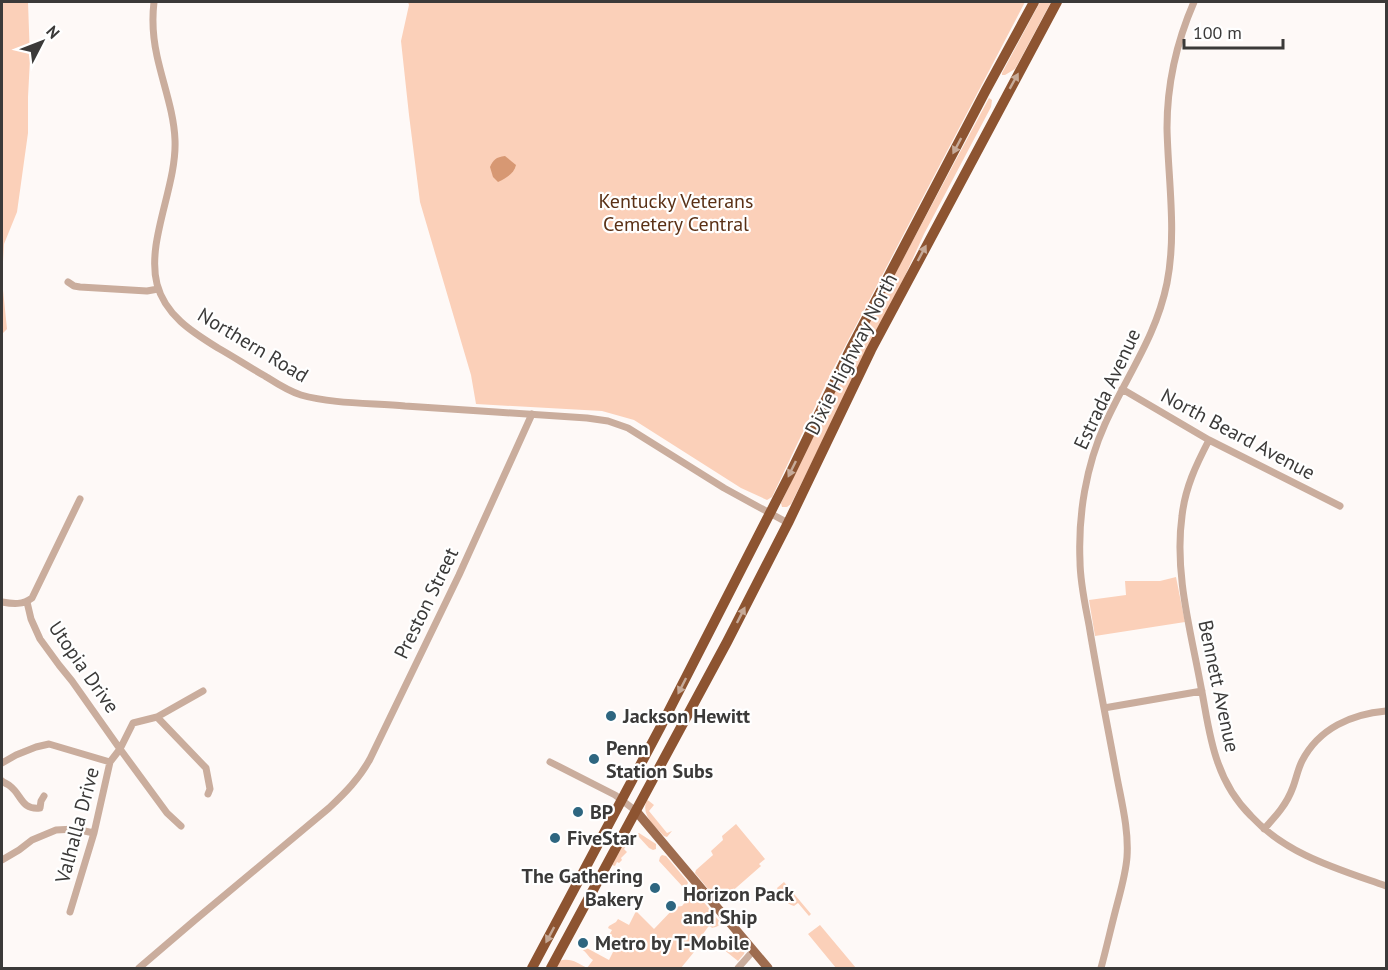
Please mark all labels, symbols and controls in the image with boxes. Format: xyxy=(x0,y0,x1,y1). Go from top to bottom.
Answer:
north arrow xyxy=(12,12,72,72)
scale bar xyxy=(1184,12,1283,50)
text: N xyxy=(42,21,64,43)
text: 100 m xyxy=(1193,21,1242,44)
one-way arrow xyxy=(1009,72,1019,89)
one-way arrow xyxy=(952,137,962,154)
park label: Kentucky Veterans Cemetery Central xyxy=(599,188,753,237)
one-way arrow xyxy=(917,244,927,261)
street label: Dixie Highway North xyxy=(799,269,903,439)
street label: Northern Road xyxy=(193,302,313,388)
street label: Estrada Avenue xyxy=(1068,324,1146,454)
street label: North Beard Avenue xyxy=(1156,382,1320,486)
one-way arrow xyxy=(788,461,797,478)
street label: Preston Street xyxy=(388,543,464,663)
one-way arrow xyxy=(736,606,746,623)
street label: Utopia Drive xyxy=(43,616,125,718)
street label: Bennett Avenue xyxy=(1192,617,1246,755)
one-way arrow xyxy=(677,678,686,695)
place label: Jackson Hewitt xyxy=(622,703,750,729)
marker: Jackson Hewitt xyxy=(604,709,618,723)
place label: Penn Station Subs xyxy=(606,735,713,784)
marker: Penn Station Subs xyxy=(587,752,601,766)
street label: Valhalla Drive xyxy=(49,764,105,887)
place label: BP xyxy=(590,799,613,825)
marker: BP xyxy=(571,805,585,819)
place label: FiveStar xyxy=(567,825,637,851)
marker: FiveStar xyxy=(548,831,562,845)
place label: The Gathering Bakery xyxy=(522,863,643,912)
marker: The Gathering Bakery xyxy=(648,881,662,895)
place label: Horizon Pack and Ship xyxy=(683,881,794,930)
marker: Horizon Pack and Ship xyxy=(664,899,678,913)
one-way arrow xyxy=(545,927,555,944)
place label: Metro by T-Mobile xyxy=(595,930,750,956)
marker: Metro by T-Mobile xyxy=(576,936,590,950)

